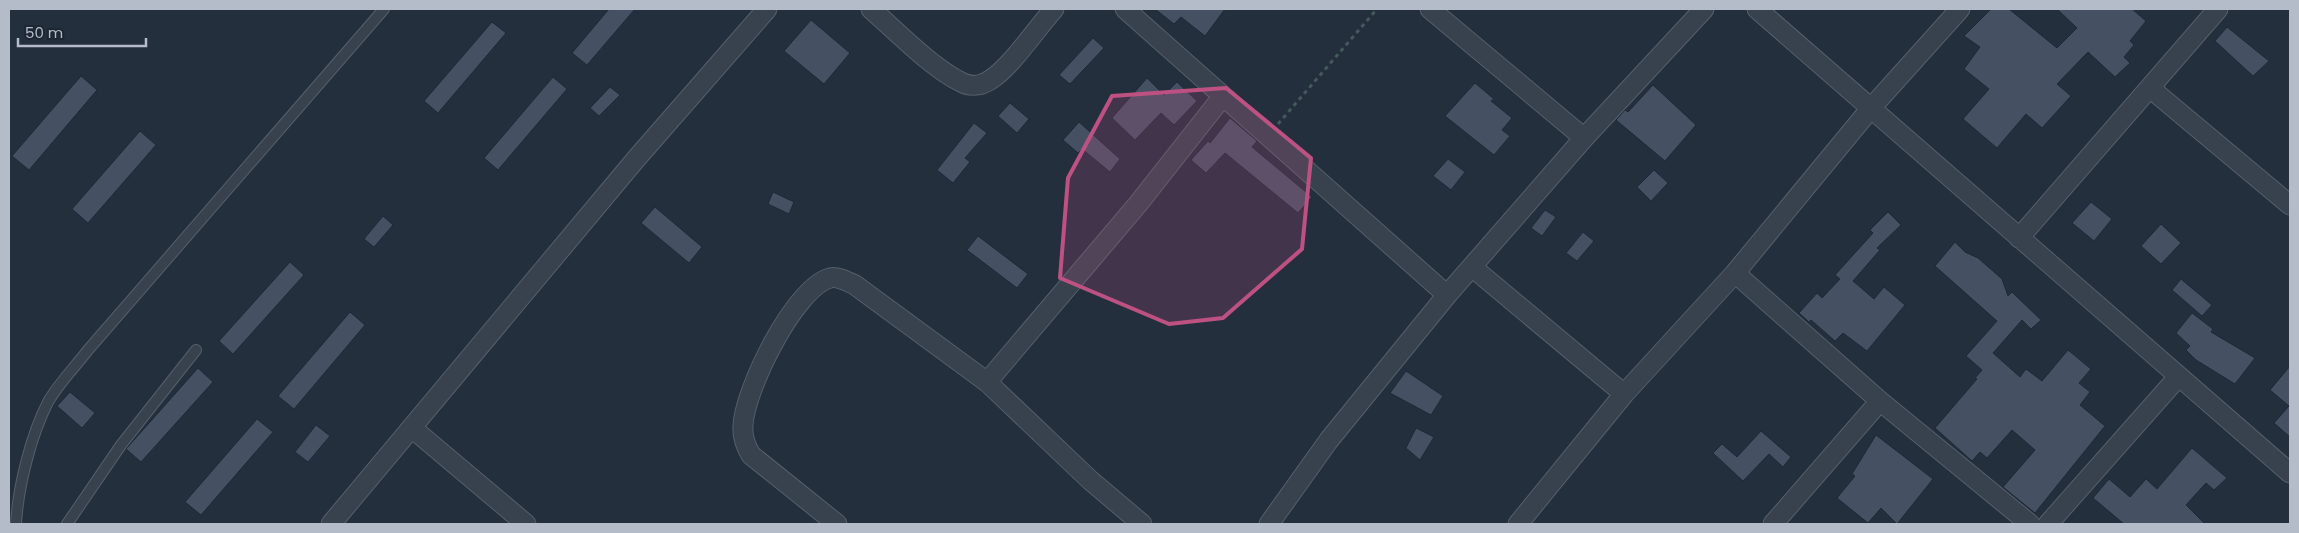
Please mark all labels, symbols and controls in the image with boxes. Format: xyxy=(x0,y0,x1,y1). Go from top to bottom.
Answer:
scale bar xyxy=(18,15,145,47)
text: 50 m xyxy=(25,22,63,43)

